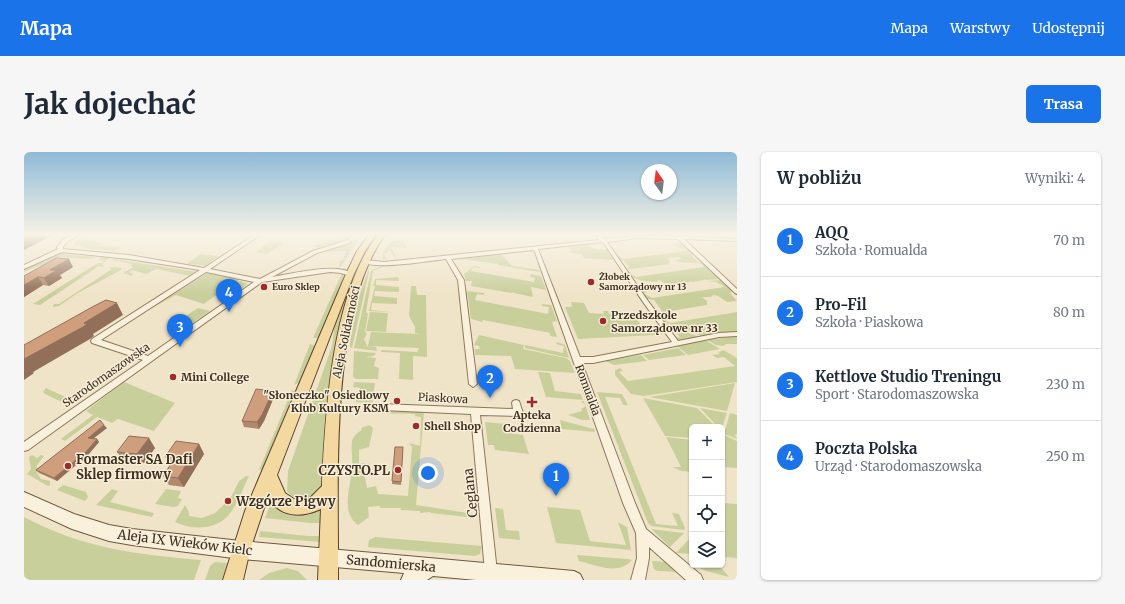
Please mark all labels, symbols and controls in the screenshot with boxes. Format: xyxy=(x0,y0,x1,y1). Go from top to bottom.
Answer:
text: Mapa xyxy=(20,16,72,40)
text: Mapa xyxy=(891,19,928,37)
text: Warstwy xyxy=(950,19,1010,37)
text: Udostępnij xyxy=(1032,19,1105,37)
button: Trasa xyxy=(1026,85,1101,123)
text: Jak dojechać xyxy=(24,86,196,122)
north arrow xyxy=(641,164,677,200)
text: W pobliżu xyxy=(777,167,862,189)
text: Wyniki: 4 xyxy=(1025,170,1085,187)
text: AQQ xyxy=(815,223,848,242)
text: 1 xyxy=(787,232,793,249)
text: 70 m xyxy=(1054,232,1085,249)
text: Szkoła · Romualda xyxy=(815,242,928,259)
place label: Żłobek Samorządowy nr 13 xyxy=(599,271,686,292)
marker: Żłobek Samorządowy nr 13 xyxy=(586,277,596,287)
pin: 4 xyxy=(216,279,242,312)
place label: Euro Sklep xyxy=(272,281,320,292)
marker: Euro Sklep xyxy=(259,282,269,292)
street label: Aleja Solidarności xyxy=(329,284,363,381)
text: Pro-Fil xyxy=(815,295,867,314)
text: 2 xyxy=(786,304,794,321)
text: 80 m xyxy=(1053,304,1085,321)
place label: Przedszkole Samorządowe nr 33 xyxy=(611,308,718,335)
pin: 3 xyxy=(167,314,193,347)
text: Szkoła · Piaskowa xyxy=(815,314,923,331)
marker: Przedszkole Samorządowe nr 33 xyxy=(598,316,608,326)
street label: Starodomaszowska xyxy=(60,340,152,410)
street label: Romualda xyxy=(572,362,604,418)
pin: 2 xyxy=(477,365,503,398)
text: Kettlove Studio Treningu xyxy=(815,367,1001,386)
place label: Mini College xyxy=(181,370,249,384)
marker: Mini College xyxy=(168,372,178,382)
text: 3 xyxy=(786,376,794,393)
text: 230 m xyxy=(1046,376,1085,393)
text: Sport · Starodomaszowska xyxy=(815,386,979,403)
place label: "Słoneczko" Osiedlowy Klub Kultury KSM xyxy=(263,388,390,415)
street label: Piaskowa xyxy=(418,390,468,406)
marker: "Słoneczko" Osiedlowy Klub Kultury KSM xyxy=(392,396,402,406)
marker: Apteka Codzienna xyxy=(527,397,537,407)
place label: Apteka Codzienna xyxy=(503,408,561,435)
place label: Shell Shop xyxy=(424,419,481,433)
marker: Shell Shop xyxy=(411,421,421,431)
map controls xyxy=(689,424,725,568)
button: + xyxy=(689,424,725,460)
text: Poczta Polska xyxy=(815,439,917,458)
text: 4 xyxy=(786,448,794,465)
text: 250 m xyxy=(1046,448,1085,465)
place label: Formaster SA Dafi Sklep firmowy xyxy=(76,451,193,483)
text: Urząd · Starodomaszowska xyxy=(815,458,982,475)
button: − xyxy=(689,460,725,496)
marker: Formaster SA Dafi Sklep firmowy xyxy=(63,461,73,471)
place label: CZYSTO.PL xyxy=(319,462,391,479)
your location xyxy=(418,463,438,483)
pin: 1 xyxy=(543,463,569,496)
marker: CZYSTO.PL xyxy=(393,465,403,475)
street label: Ceglana xyxy=(459,467,482,518)
place label: Wzgórze Pigwy xyxy=(235,493,336,510)
marker: Wzgórze Pigwy xyxy=(223,496,233,506)
button: locate xyxy=(689,496,725,532)
street label: Aleja IX Wieków Kielc xyxy=(116,526,254,559)
button: layers xyxy=(689,532,725,568)
street label: Sandomierska xyxy=(345,551,437,576)

